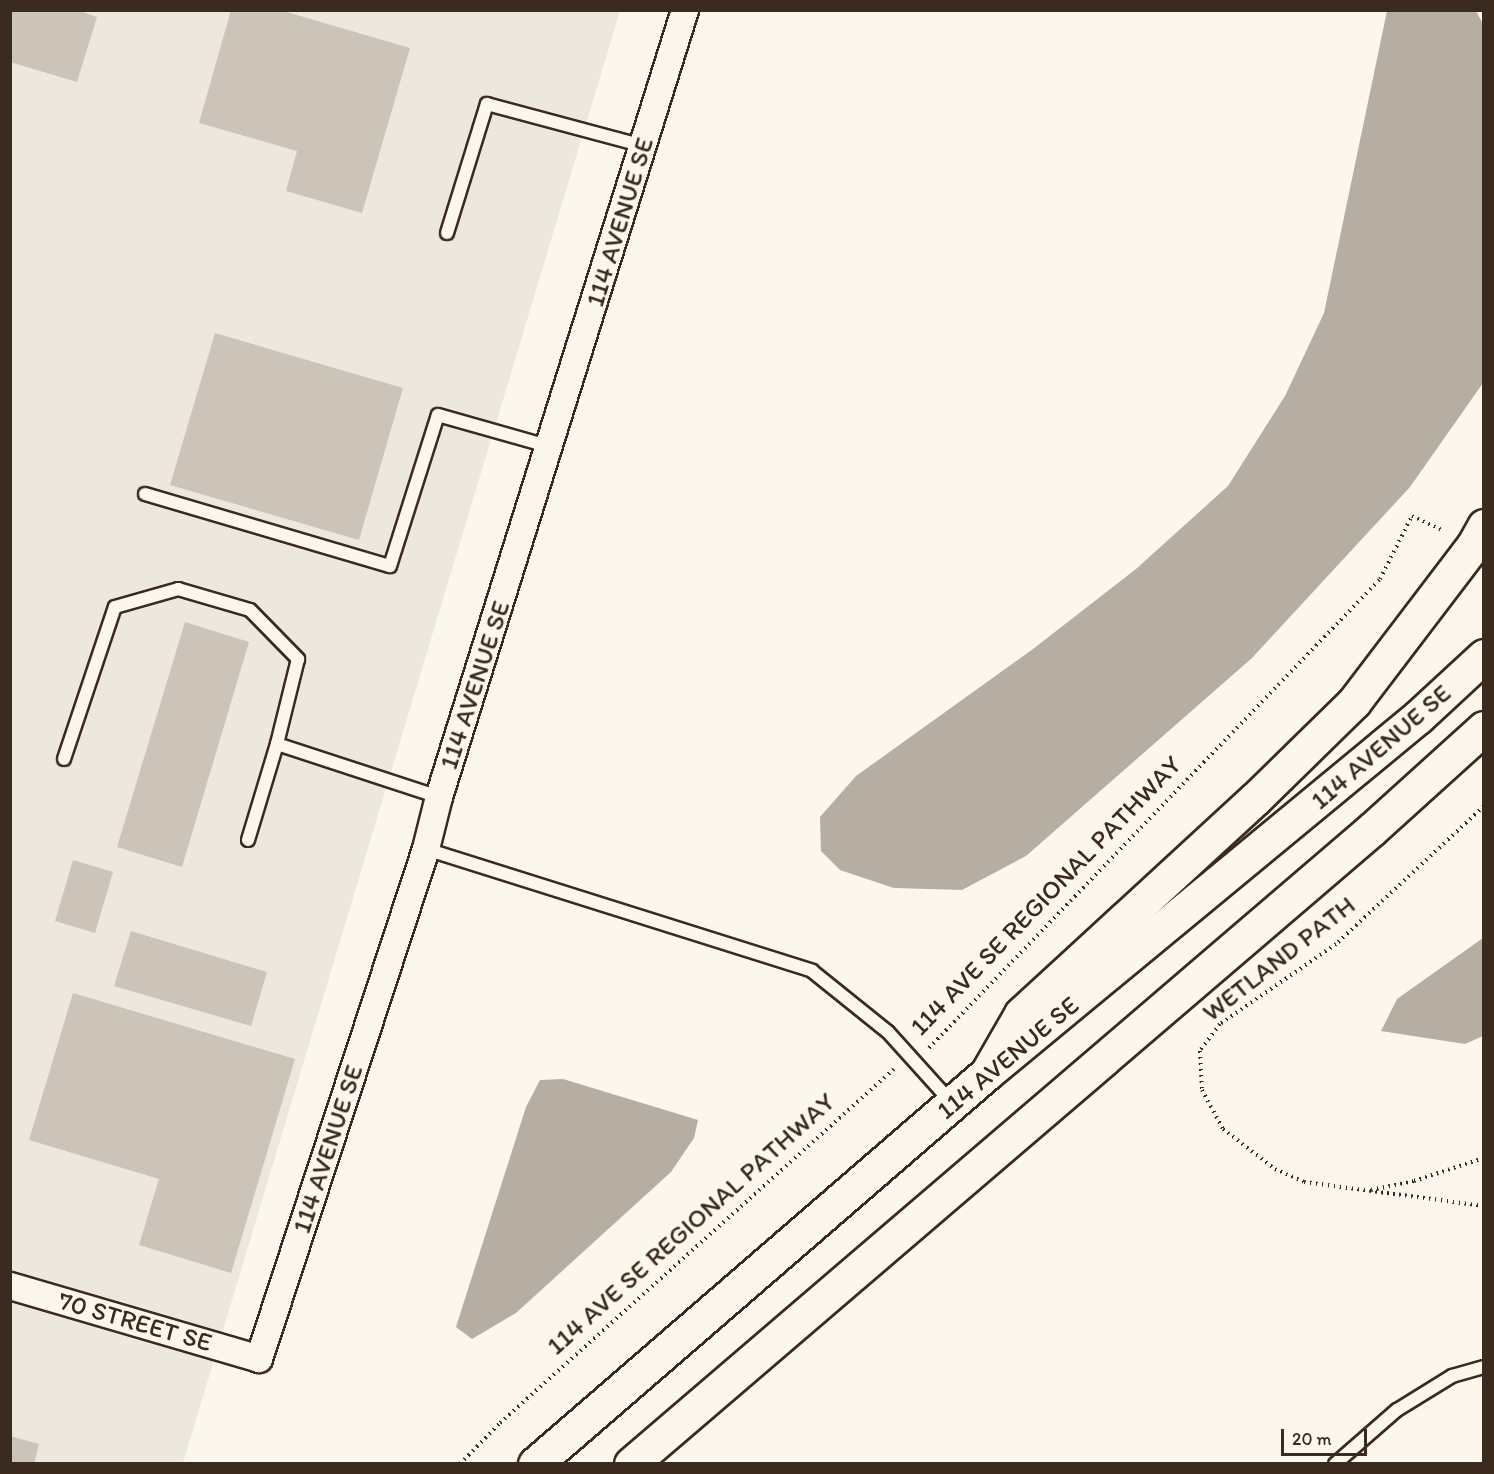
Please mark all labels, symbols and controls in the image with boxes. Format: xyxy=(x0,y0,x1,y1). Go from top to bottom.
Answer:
street label: 114 AVENUE SE xyxy=(579,134,661,310)
street label: 114 AVENUE SE xyxy=(433,597,517,773)
street label: 114 AVENUE SE xyxy=(1305,678,1457,816)
street label: 114 AVE SE REGIONAL PATHWAY xyxy=(904,750,1188,1042)
street label: WETLAND PATH xyxy=(1197,890,1361,1028)
street label: 114 AVENUE SE xyxy=(931,990,1085,1126)
street label: 114 AVENUE SE xyxy=(286,1061,370,1237)
street label: 114 AVE SE REGIONAL PATHWAY xyxy=(541,1087,841,1361)
street label: 70 STREET SE xyxy=(55,1285,215,1359)
scale bar xyxy=(1284,1417,1370,1455)
text: 20 m xyxy=(1292,1428,1332,1450)

